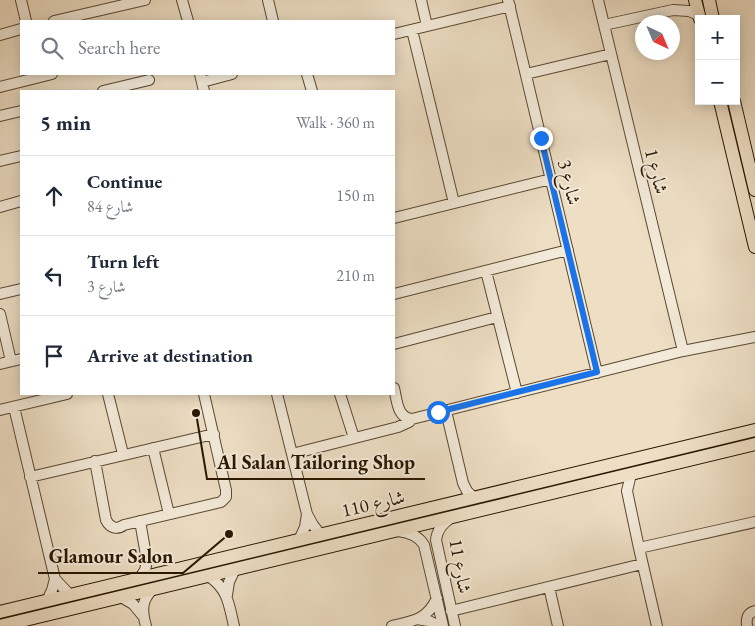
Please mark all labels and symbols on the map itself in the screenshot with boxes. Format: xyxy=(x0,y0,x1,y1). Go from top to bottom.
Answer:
north arrow xyxy=(635,15,680,60)
route end xyxy=(530,127,553,150)
street label: شارع 1 xyxy=(636,146,674,197)
street label: شارع 3 xyxy=(549,157,587,208)
route start xyxy=(427,401,450,424)
callout: Al Salan Tailoring Shop xyxy=(207,444,425,479)
text: Al Salan Tailoring Shop xyxy=(216,449,415,475)
street label: شارع 110 xyxy=(339,484,408,526)
street label: شارع 11 xyxy=(440,537,478,596)
callout: Glamour Salon xyxy=(38,538,183,573)
text: Glamour Salon xyxy=(49,543,173,569)

